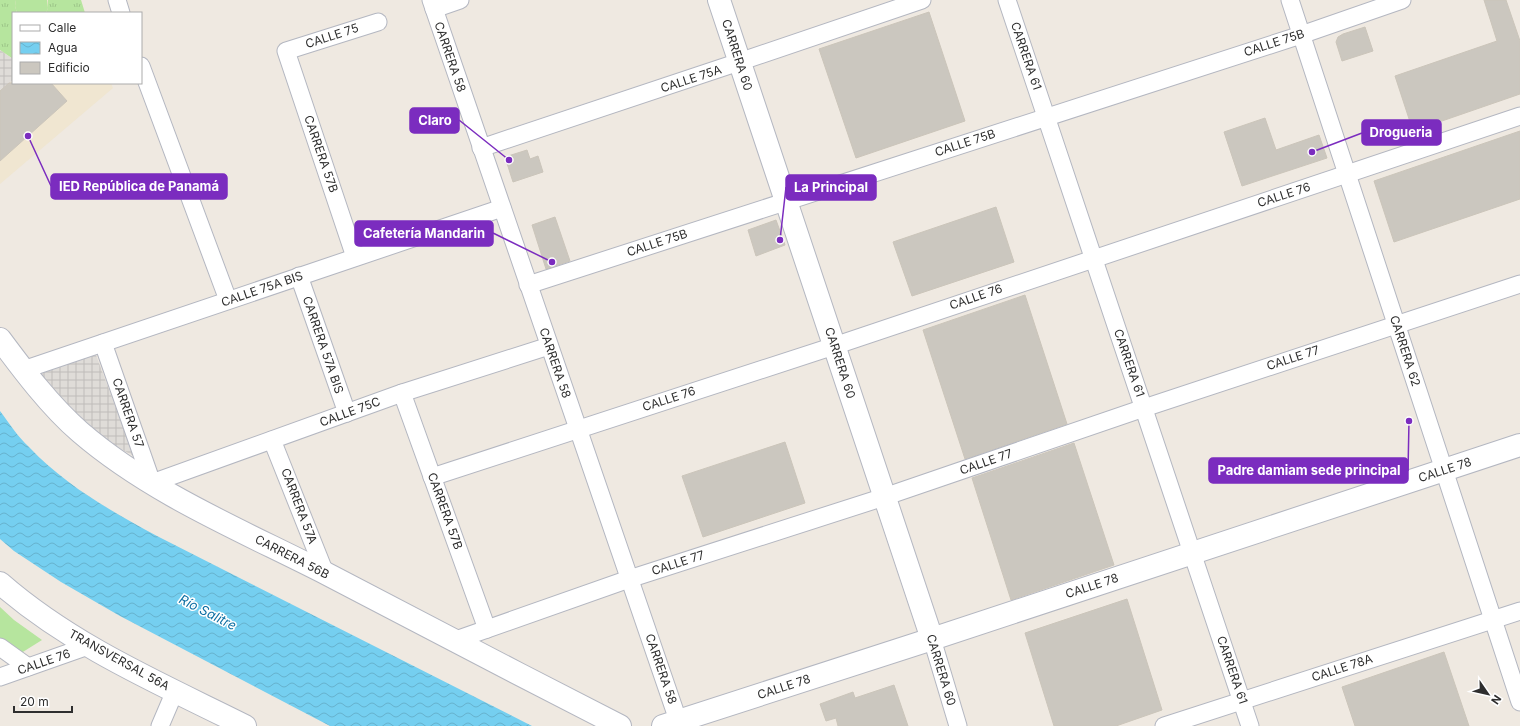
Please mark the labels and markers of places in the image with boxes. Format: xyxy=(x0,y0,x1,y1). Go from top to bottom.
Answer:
callout: Claro xyxy=(410,108,459,133)
callout: Drogueria xyxy=(1362,120,1441,145)
callout: IED República de Panamá xyxy=(51,174,227,199)
callout: La Principal xyxy=(786,175,876,200)
callout: Cafetería Mandarin xyxy=(355,221,493,246)
callout: Padre damiam sede principal xyxy=(1209,458,1408,483)

